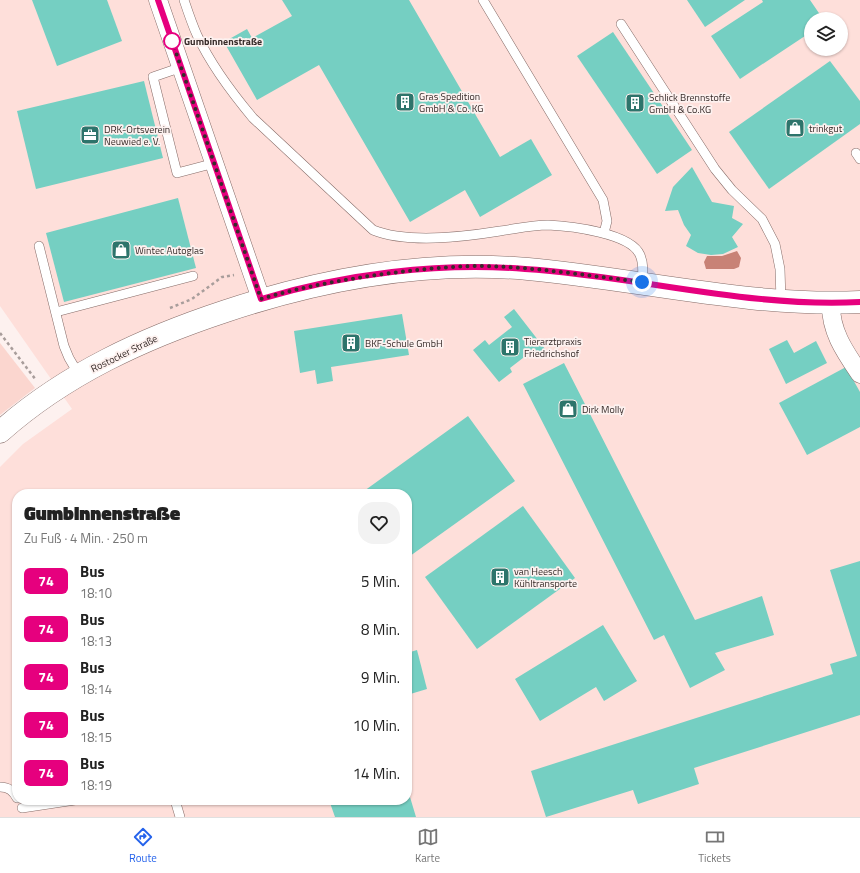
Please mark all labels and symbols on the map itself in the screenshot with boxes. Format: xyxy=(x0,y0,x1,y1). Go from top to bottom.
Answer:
marker: Gumbinnenstraße xyxy=(163,32,181,50)
place label: Gumbinnenstraße xyxy=(184,34,262,49)
place label: Gras Spedition GmbH & Co. KG xyxy=(419,89,483,116)
place label: Schlick Brennstoffe GmbH & Co.KG xyxy=(649,90,730,117)
building icon: Gras Spedition GmbH & Co. KG xyxy=(394,91,416,113)
building icon: Schlick Brennstoffe GmbH & Co.KG xyxy=(624,92,646,114)
shop icon: trinkgut xyxy=(784,117,806,139)
place label: trinkgut xyxy=(809,121,843,136)
place label: DRK-Ortsverein Neuwied e. V. xyxy=(104,122,170,149)
office icon: DRK-Ortsverein Neuwied e. V. xyxy=(79,124,101,146)
shop icon: Wintec Autoglas xyxy=(110,239,132,261)
place label: Wintec Autoglas xyxy=(135,243,204,258)
your location xyxy=(632,272,652,292)
street label: Rostocker Straße xyxy=(88,331,160,376)
building icon: BKF-Schule GmbH xyxy=(340,332,362,354)
place label: Tierarztpraxis Friedrichshof xyxy=(524,334,582,361)
place label: BKF-Schule GmbH xyxy=(365,336,443,351)
building icon: Tierarztpraxis Friedrichshof xyxy=(499,336,521,358)
shop icon: Dirk Molly xyxy=(557,398,579,420)
place label: Dirk Molly xyxy=(582,402,624,417)
place label: van Heesch Kühltransporte xyxy=(514,564,577,591)
building icon: van Heesch Kühltransporte xyxy=(489,566,511,588)

